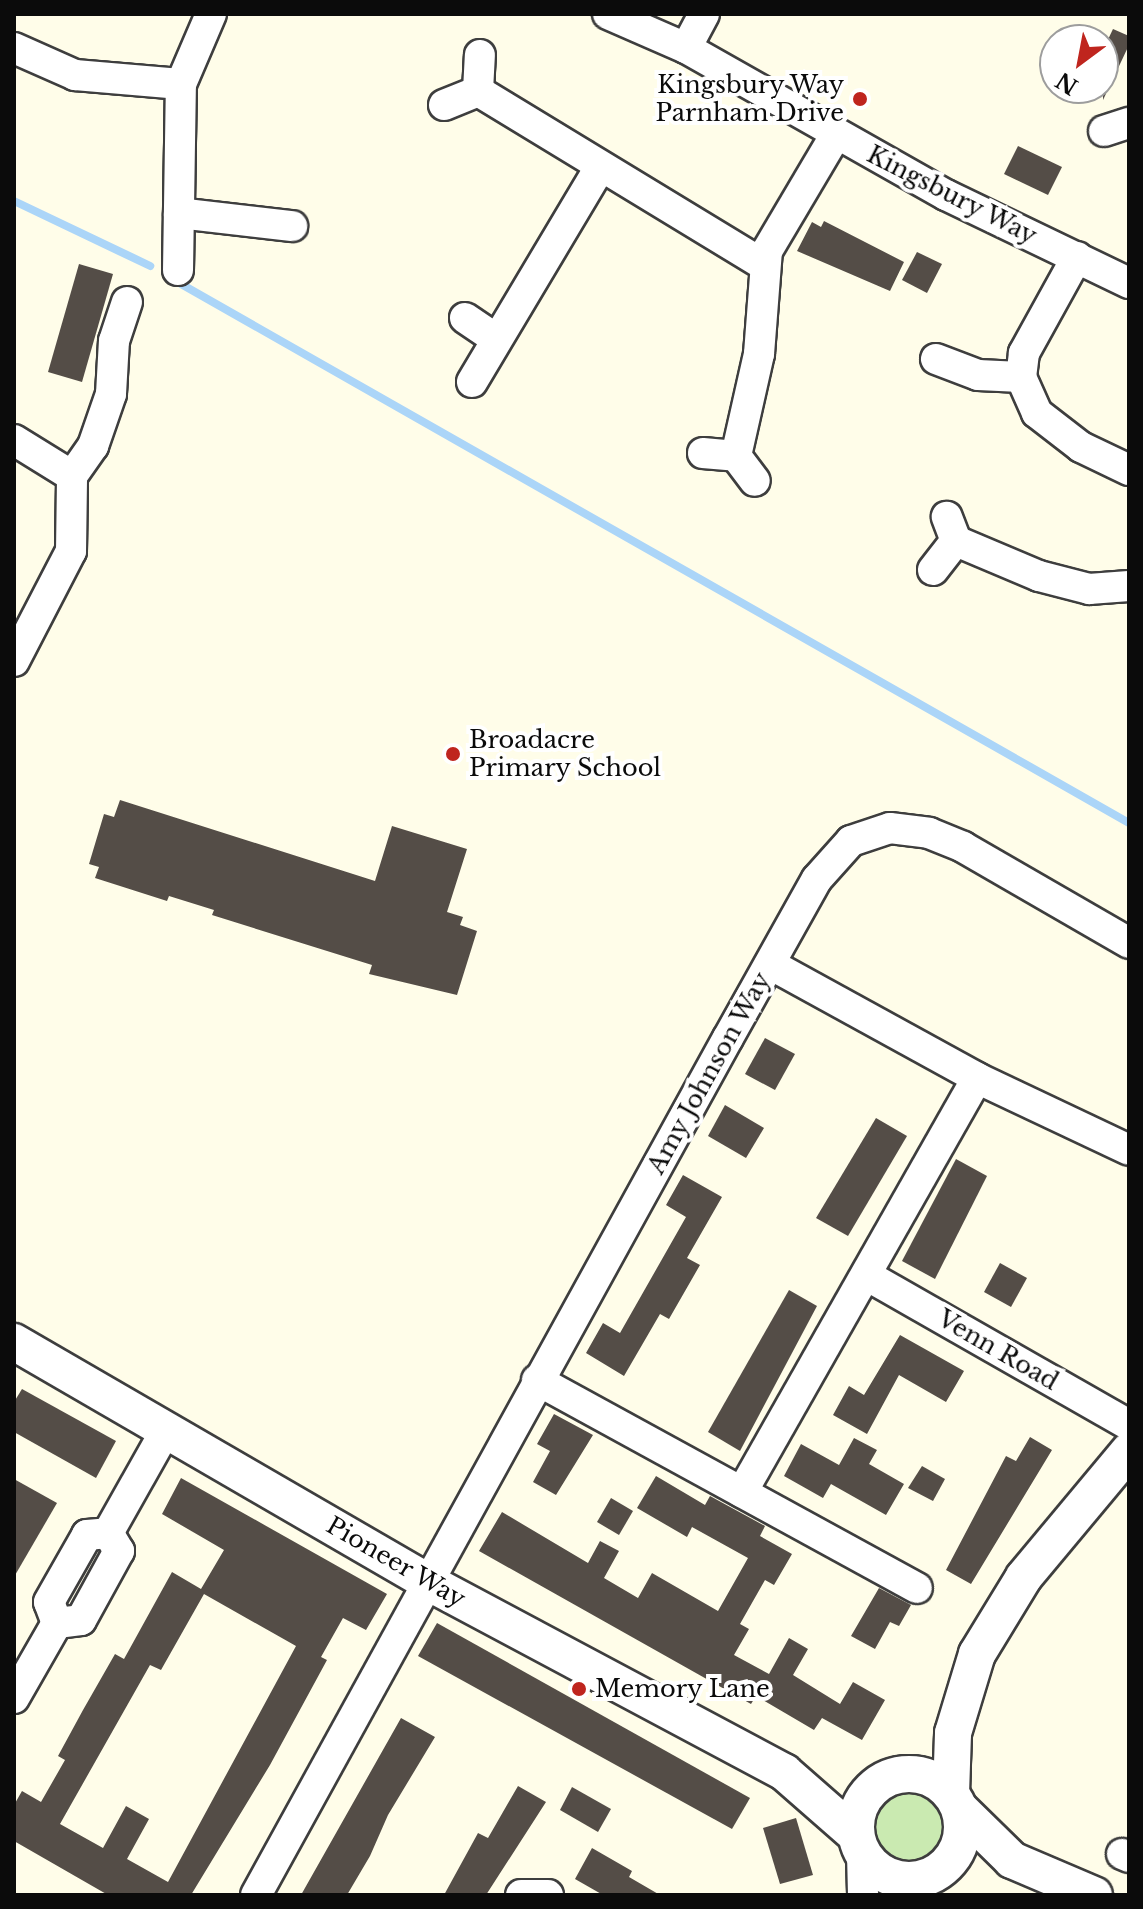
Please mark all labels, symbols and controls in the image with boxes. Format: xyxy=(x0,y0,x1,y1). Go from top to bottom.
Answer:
north arrow xyxy=(1039,24,1119,104)
text: N xyxy=(1051,66,1083,100)
place label: Kingsbury Way Parnham Drive xyxy=(655,71,844,127)
marker: Kingsbury Way Parnham Drive xyxy=(851,90,869,108)
street label: Kingsbury Way xyxy=(862,139,1042,251)
place label: Broadacre Primary School xyxy=(469,726,662,782)
marker: Broadacre Primary School xyxy=(444,745,462,763)
street label: Amy Johnson Way xyxy=(641,966,777,1180)
street label: Venn Road xyxy=(933,1304,1063,1396)
street label: Pioneer Way xyxy=(321,1510,471,1614)
place label: Memory Lane xyxy=(595,1675,770,1703)
marker: Memory Lane xyxy=(570,1680,588,1698)

